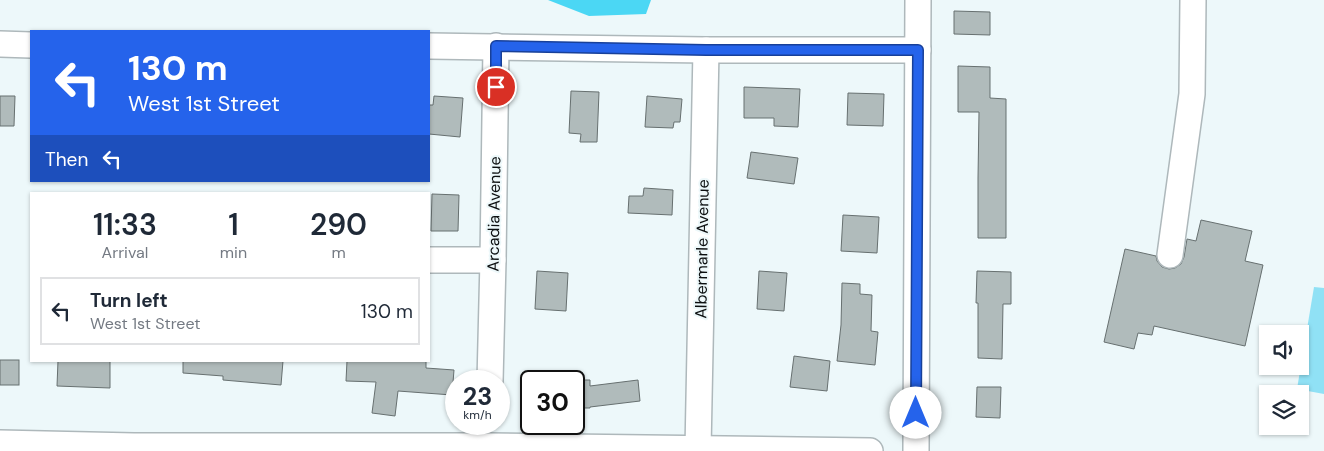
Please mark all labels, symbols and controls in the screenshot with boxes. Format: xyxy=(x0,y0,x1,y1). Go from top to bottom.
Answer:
text: 130 m xyxy=(128,45,228,91)
icon: left xyxy=(45,50,110,115)
pin xyxy=(475,66,517,108)
icon: arrive xyxy=(482,73,510,101)
text: West 1st Street xyxy=(128,89,280,118)
icon: left xyxy=(98,145,126,173)
text: Then xyxy=(45,147,88,172)
street label: Arcadia Avenue xyxy=(482,156,506,272)
street label: Albermarle Avenue xyxy=(690,179,714,319)
text: 11:33 xyxy=(93,205,157,244)
text: 1 xyxy=(228,205,239,244)
text: 290 xyxy=(310,205,367,244)
text: Arrival xyxy=(102,242,148,263)
text: min xyxy=(220,242,247,263)
text: m xyxy=(331,242,346,263)
text: Turn left xyxy=(90,288,168,313)
icon: left xyxy=(47,297,75,325)
text: 130 m xyxy=(361,299,413,324)
text: West 1st Street xyxy=(90,313,201,334)
map controls xyxy=(1259,325,1309,435)
button: sound xyxy=(1259,325,1309,375)
speed limit sign: 30 xyxy=(520,370,585,435)
text: 23 xyxy=(463,380,492,413)
button: layers xyxy=(1259,385,1309,435)
position arrow xyxy=(889,386,941,438)
text: km/h xyxy=(463,407,492,423)

